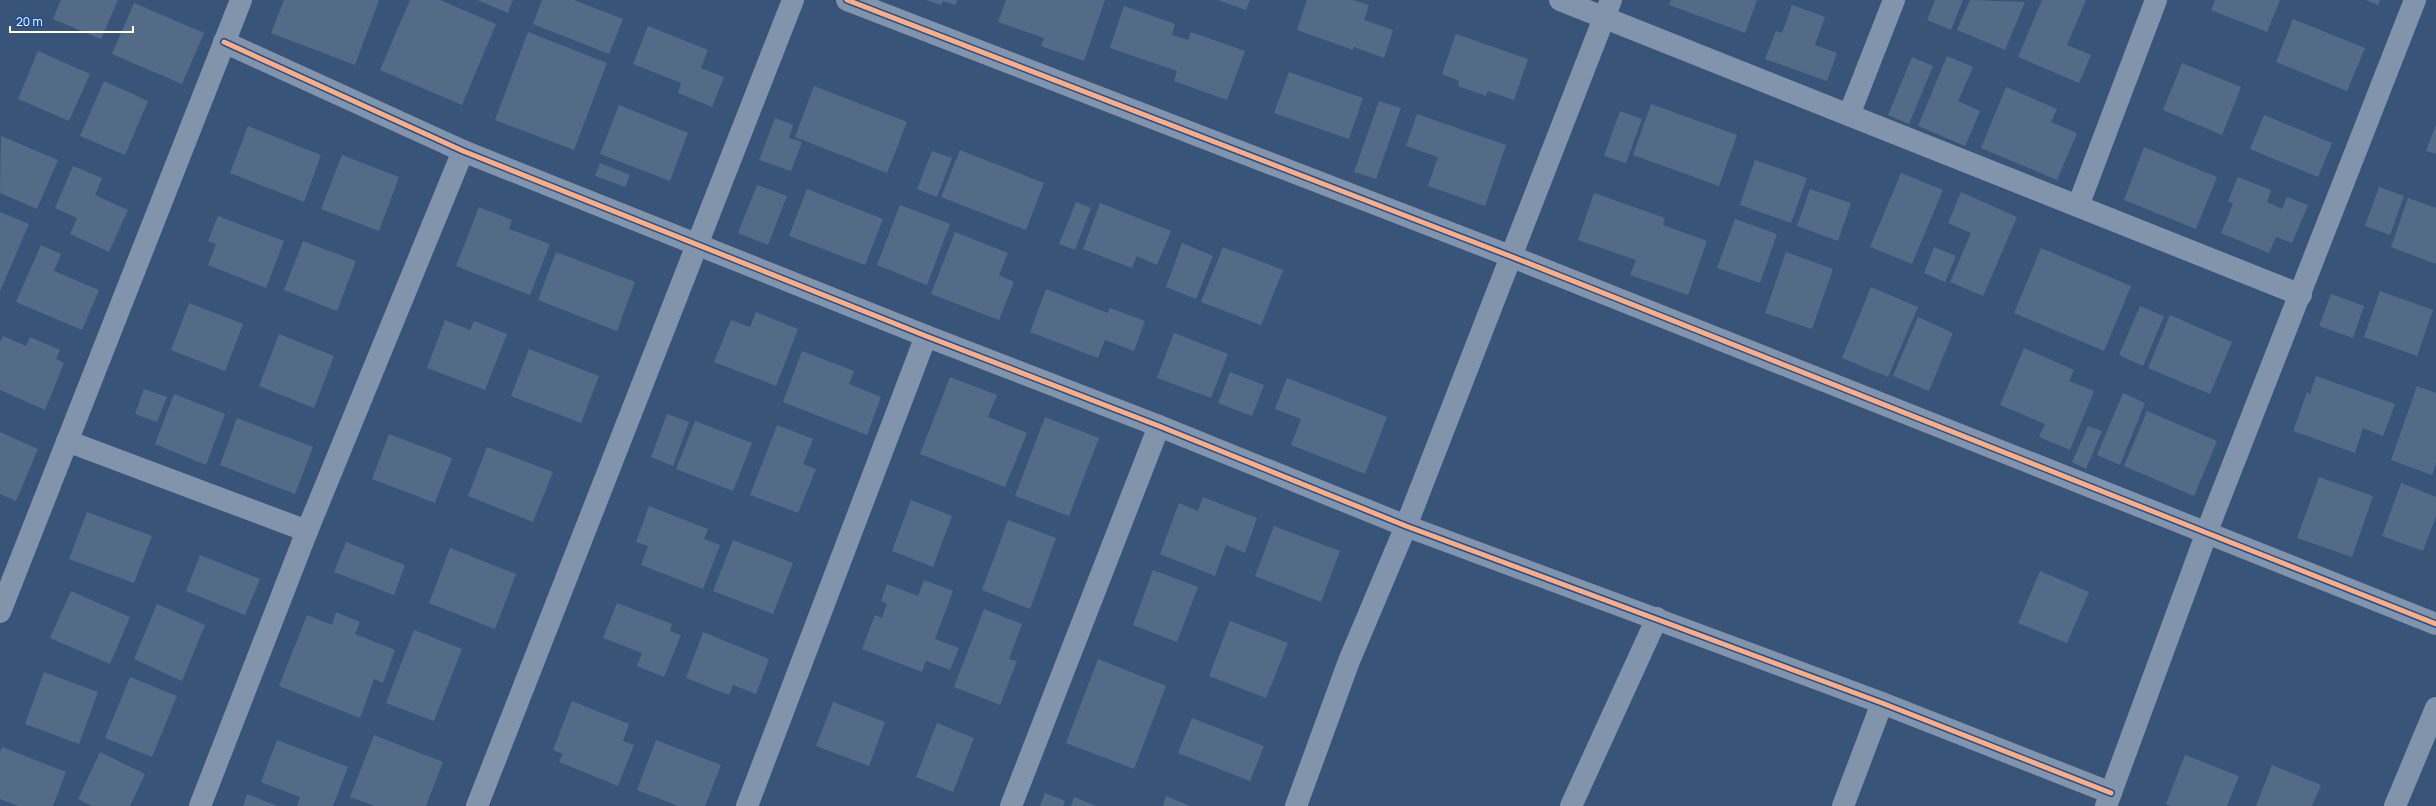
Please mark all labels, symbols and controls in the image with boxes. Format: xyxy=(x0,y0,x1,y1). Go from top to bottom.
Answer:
scale bar xyxy=(10,8,133,34)
text: 20 m xyxy=(16,13,43,30)

